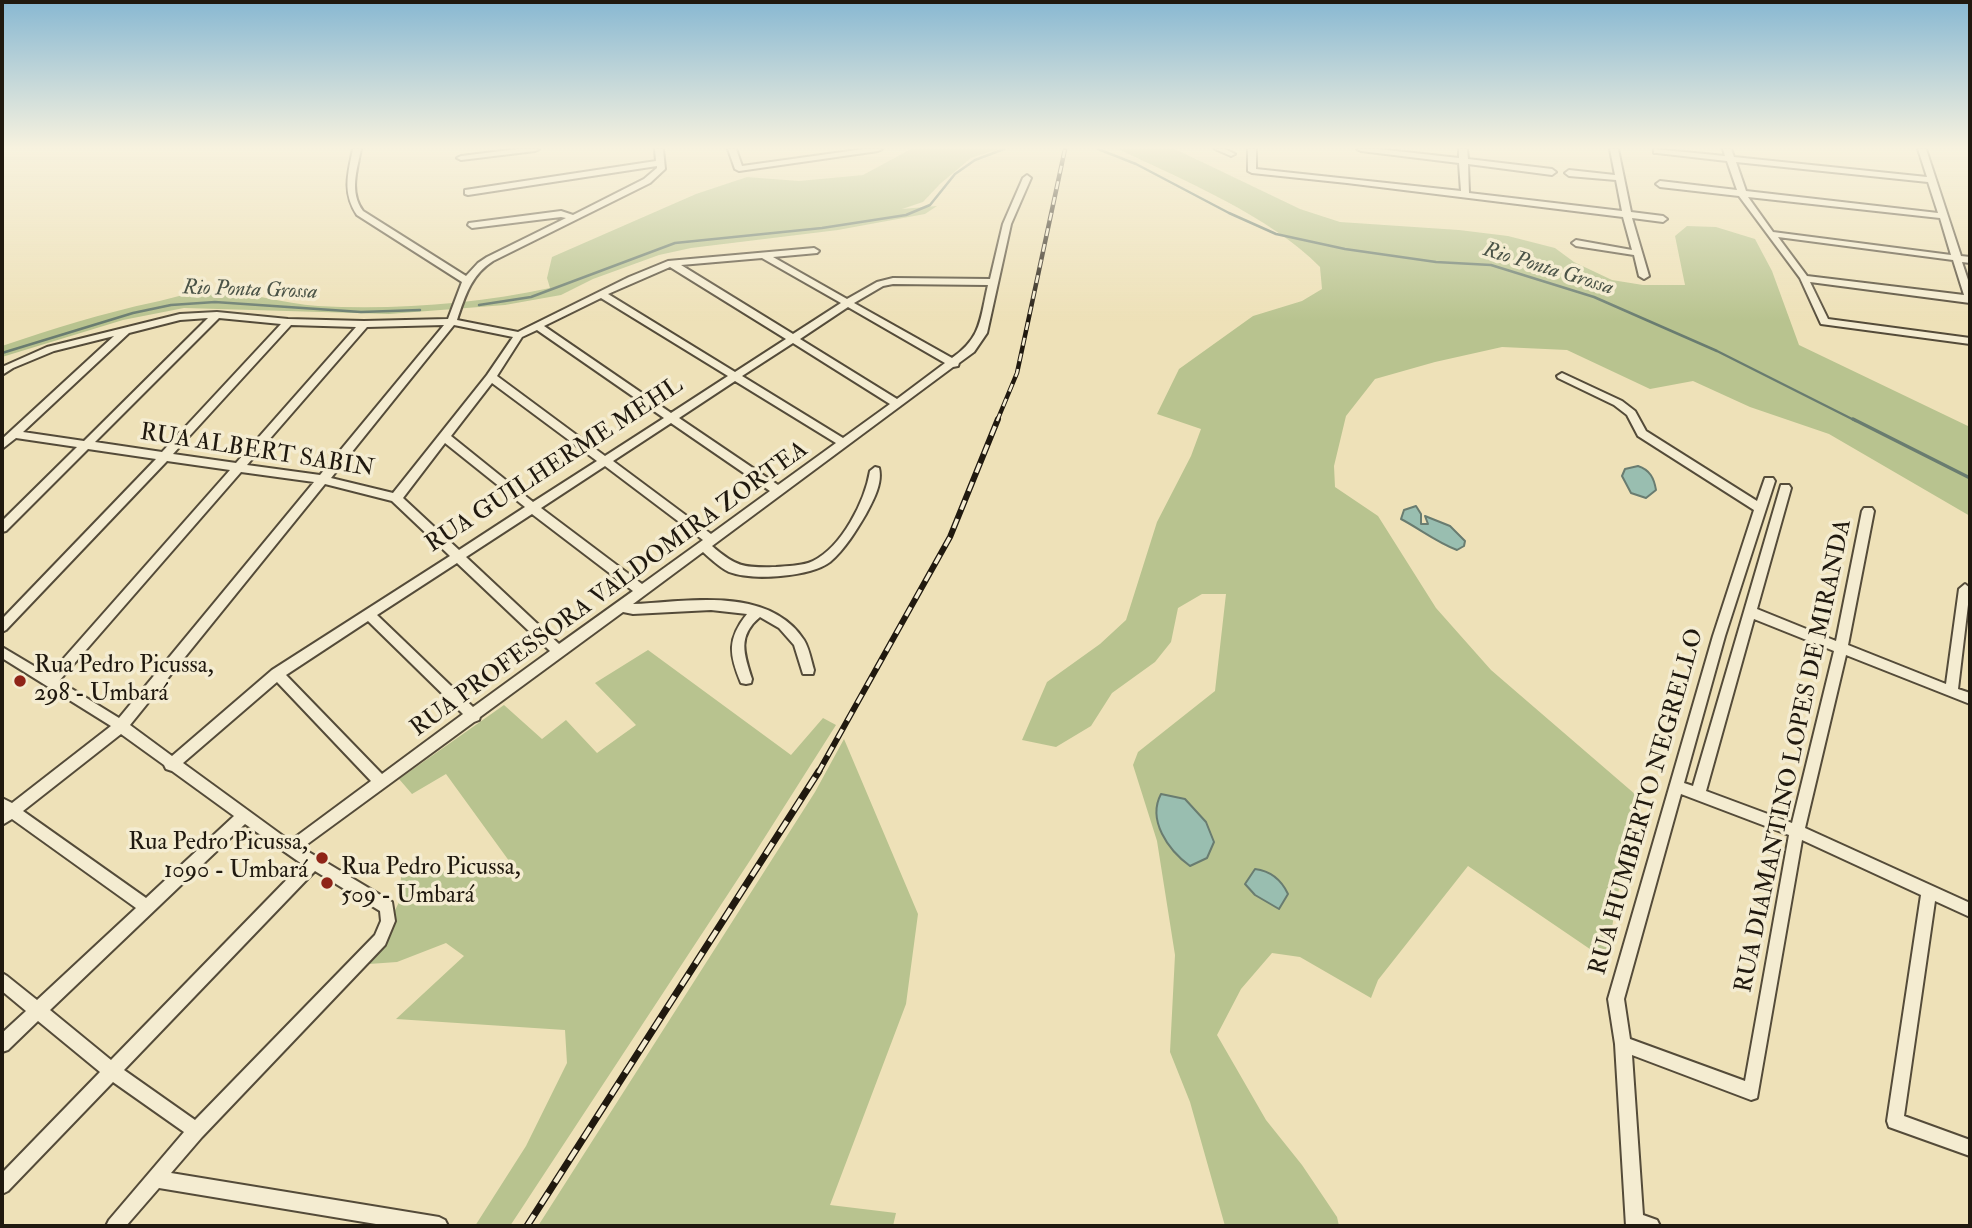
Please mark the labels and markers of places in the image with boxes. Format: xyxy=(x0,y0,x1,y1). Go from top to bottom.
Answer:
place label: Rua Pedro Picussa, 298 - Umbará xyxy=(34,653,214,709)
marker: Rua Pedro Picussa, 298 - Umbará xyxy=(12,673,28,689)
place label: Rua Pedro Picussa, 1090 - Umbará xyxy=(128,830,308,886)
marker: Rua Pedro Picussa, 1090 - Umbará xyxy=(314,850,330,866)
place label: Rua Pedro Picussa, 509 - Umbará xyxy=(341,855,521,911)
marker: Rua Pedro Picussa, 509 - Umbará xyxy=(319,875,335,891)

